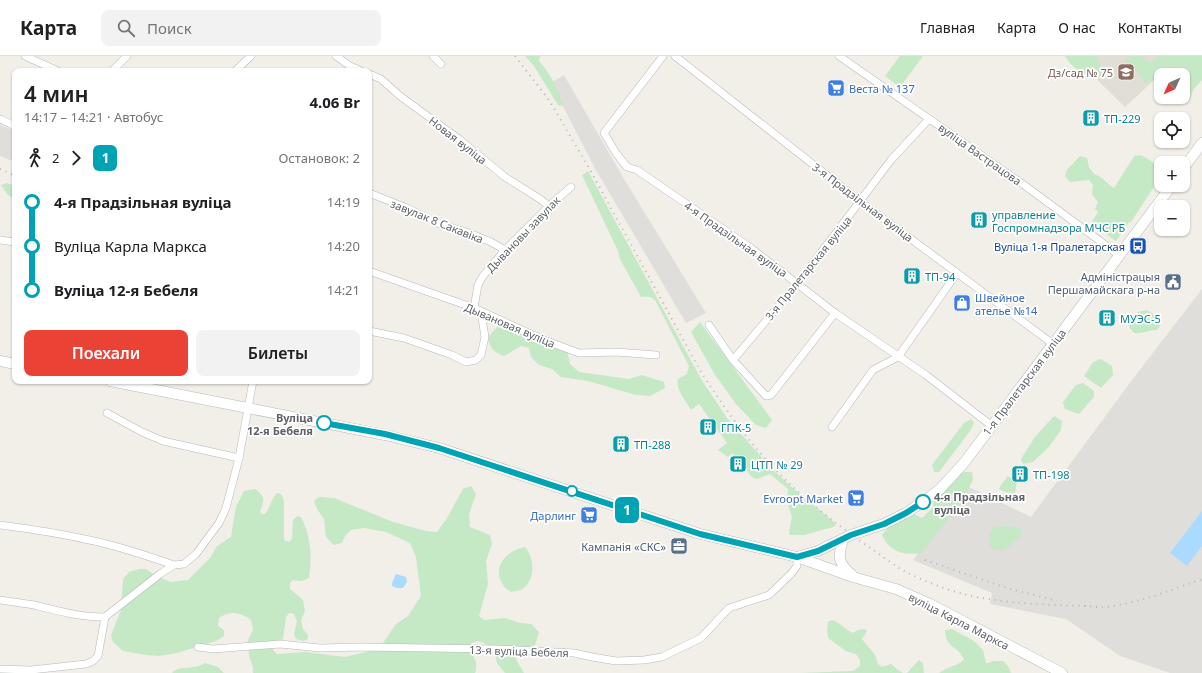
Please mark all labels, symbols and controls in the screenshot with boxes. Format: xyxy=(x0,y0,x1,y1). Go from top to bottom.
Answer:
search box xyxy=(101,10,381,46)
text: Карта xyxy=(20,15,77,41)
icon: search xyxy=(115,17,137,39)
text: Поиск xyxy=(147,18,192,38)
text: Главная xyxy=(920,18,975,37)
text: Карта xyxy=(997,18,1036,37)
text: О нас xyxy=(1058,18,1096,37)
text: Контакты xyxy=(1118,18,1182,37)
school or university icon: Дз/сад № 75 xyxy=(1116,62,1136,82)
place label: Дз/сад № 75 xyxy=(1048,65,1113,80)
north arrow xyxy=(1154,68,1190,104)
map controls xyxy=(1154,68,1190,236)
text: 4 мин xyxy=(24,78,89,108)
supermarket icon: Веста № 137 xyxy=(826,78,846,98)
place label: Веста № 137 xyxy=(849,81,915,96)
text: 4.06 Br xyxy=(309,92,360,112)
text: 14:17 – 14:21 · Автобус xyxy=(24,108,163,126)
building icon: ТП-229 xyxy=(1081,108,1101,128)
place label: ТП-229 xyxy=(1104,111,1141,126)
button: locate xyxy=(1154,112,1190,148)
street label: Новая вуліца xyxy=(426,113,490,167)
street label: вуліца Вастрацова xyxy=(935,120,1025,188)
icon: walk xyxy=(24,147,46,169)
icon: forward xyxy=(65,147,87,169)
text: 1 xyxy=(101,148,109,167)
text: 2 xyxy=(52,149,59,167)
text: Остановок: 2 xyxy=(278,149,360,167)
button: + xyxy=(1154,156,1190,192)
street label: 3-я Прадзільная вуліца xyxy=(810,159,916,245)
text: 4-я Прадзільная вуліца xyxy=(54,192,231,212)
text: 14:19 xyxy=(327,193,360,211)
street label: Дывановы завулак xyxy=(483,193,563,275)
street label: завулак 8 Сакавіка xyxy=(388,196,486,246)
street label: 4-я Прадзільная вуліца xyxy=(681,198,791,280)
button: − xyxy=(1154,200,1190,236)
place label: управление Госпромнадзора МЧС РБ xyxy=(992,207,1125,235)
building icon: управление Госпромнадзора МЧС РБ xyxy=(969,210,989,230)
street label: 3-я Пралетарская вуліца xyxy=(761,213,855,323)
text: Вуліца Карла Маркса xyxy=(54,236,207,256)
bus stop icon: Вуліца 1-я Пралетарская xyxy=(1128,236,1148,256)
text: 14:20 xyxy=(327,237,360,255)
place label: Вуліца 1-я Пралетарская xyxy=(994,239,1125,254)
building icon: ТП-94 xyxy=(902,266,922,286)
place label: ТП-94 xyxy=(925,269,956,284)
place label: Адміністрацыя Першамайскага р-на xyxy=(1048,269,1160,297)
public building icon: Адміністрацыя Першамайскага р-на xyxy=(1163,272,1183,292)
text: Вуліца 12-я Бебеля xyxy=(54,280,198,300)
text: 14:21 xyxy=(327,281,360,299)
place label: Швейное ателье №14 xyxy=(975,290,1038,318)
shop icon: Швейное ателье №14 xyxy=(952,293,972,313)
street label: Дывановая вуліца xyxy=(463,299,557,351)
building icon: МУЭС-5 xyxy=(1097,308,1117,328)
place label: МУЭС-5 xyxy=(1120,311,1161,326)
street label: 1-я Пралетарская вуліца xyxy=(979,326,1069,438)
button: Поехали xyxy=(24,330,188,376)
button: Билеты xyxy=(196,330,360,376)
place label: Вуліца 12-я Бебеля xyxy=(247,410,313,438)
marker: Вуліца 12-я Бебеля xyxy=(316,415,332,431)
building icon: ГПК-5 xyxy=(698,417,718,437)
place label: ГПК-5 xyxy=(721,420,751,435)
building icon: ТП-288 xyxy=(611,434,631,454)
place label: ТП-288 xyxy=(634,437,671,452)
building icon: ЦТП № 29 xyxy=(728,454,748,474)
place label: ЦТП № 29 xyxy=(751,457,803,472)
building icon: ТП-198 xyxy=(1010,464,1030,484)
place label: ТП-198 xyxy=(1033,467,1070,482)
unlabelled marker xyxy=(566,485,578,497)
supermarket icon: Evroopt Market xyxy=(846,488,866,508)
place label: 4-я Прадзільная вуліца xyxy=(934,489,1025,517)
place label: Evroopt Market xyxy=(763,491,843,506)
marker: 4-я Прадзільная вуліца xyxy=(915,494,931,510)
line badge: 1 xyxy=(614,497,640,523)
text: 1 xyxy=(623,500,631,519)
supermarket icon: Дарлинг xyxy=(579,505,599,525)
place label: Дарлинг xyxy=(530,508,576,523)
office icon: Кампанія «СКС» xyxy=(669,536,689,556)
place label: Кампанія «СКС» xyxy=(581,539,666,554)
street label: вуліца Карла Маркса xyxy=(906,589,1012,653)
street label: 13-я вуліца Бебеля xyxy=(469,642,569,660)

